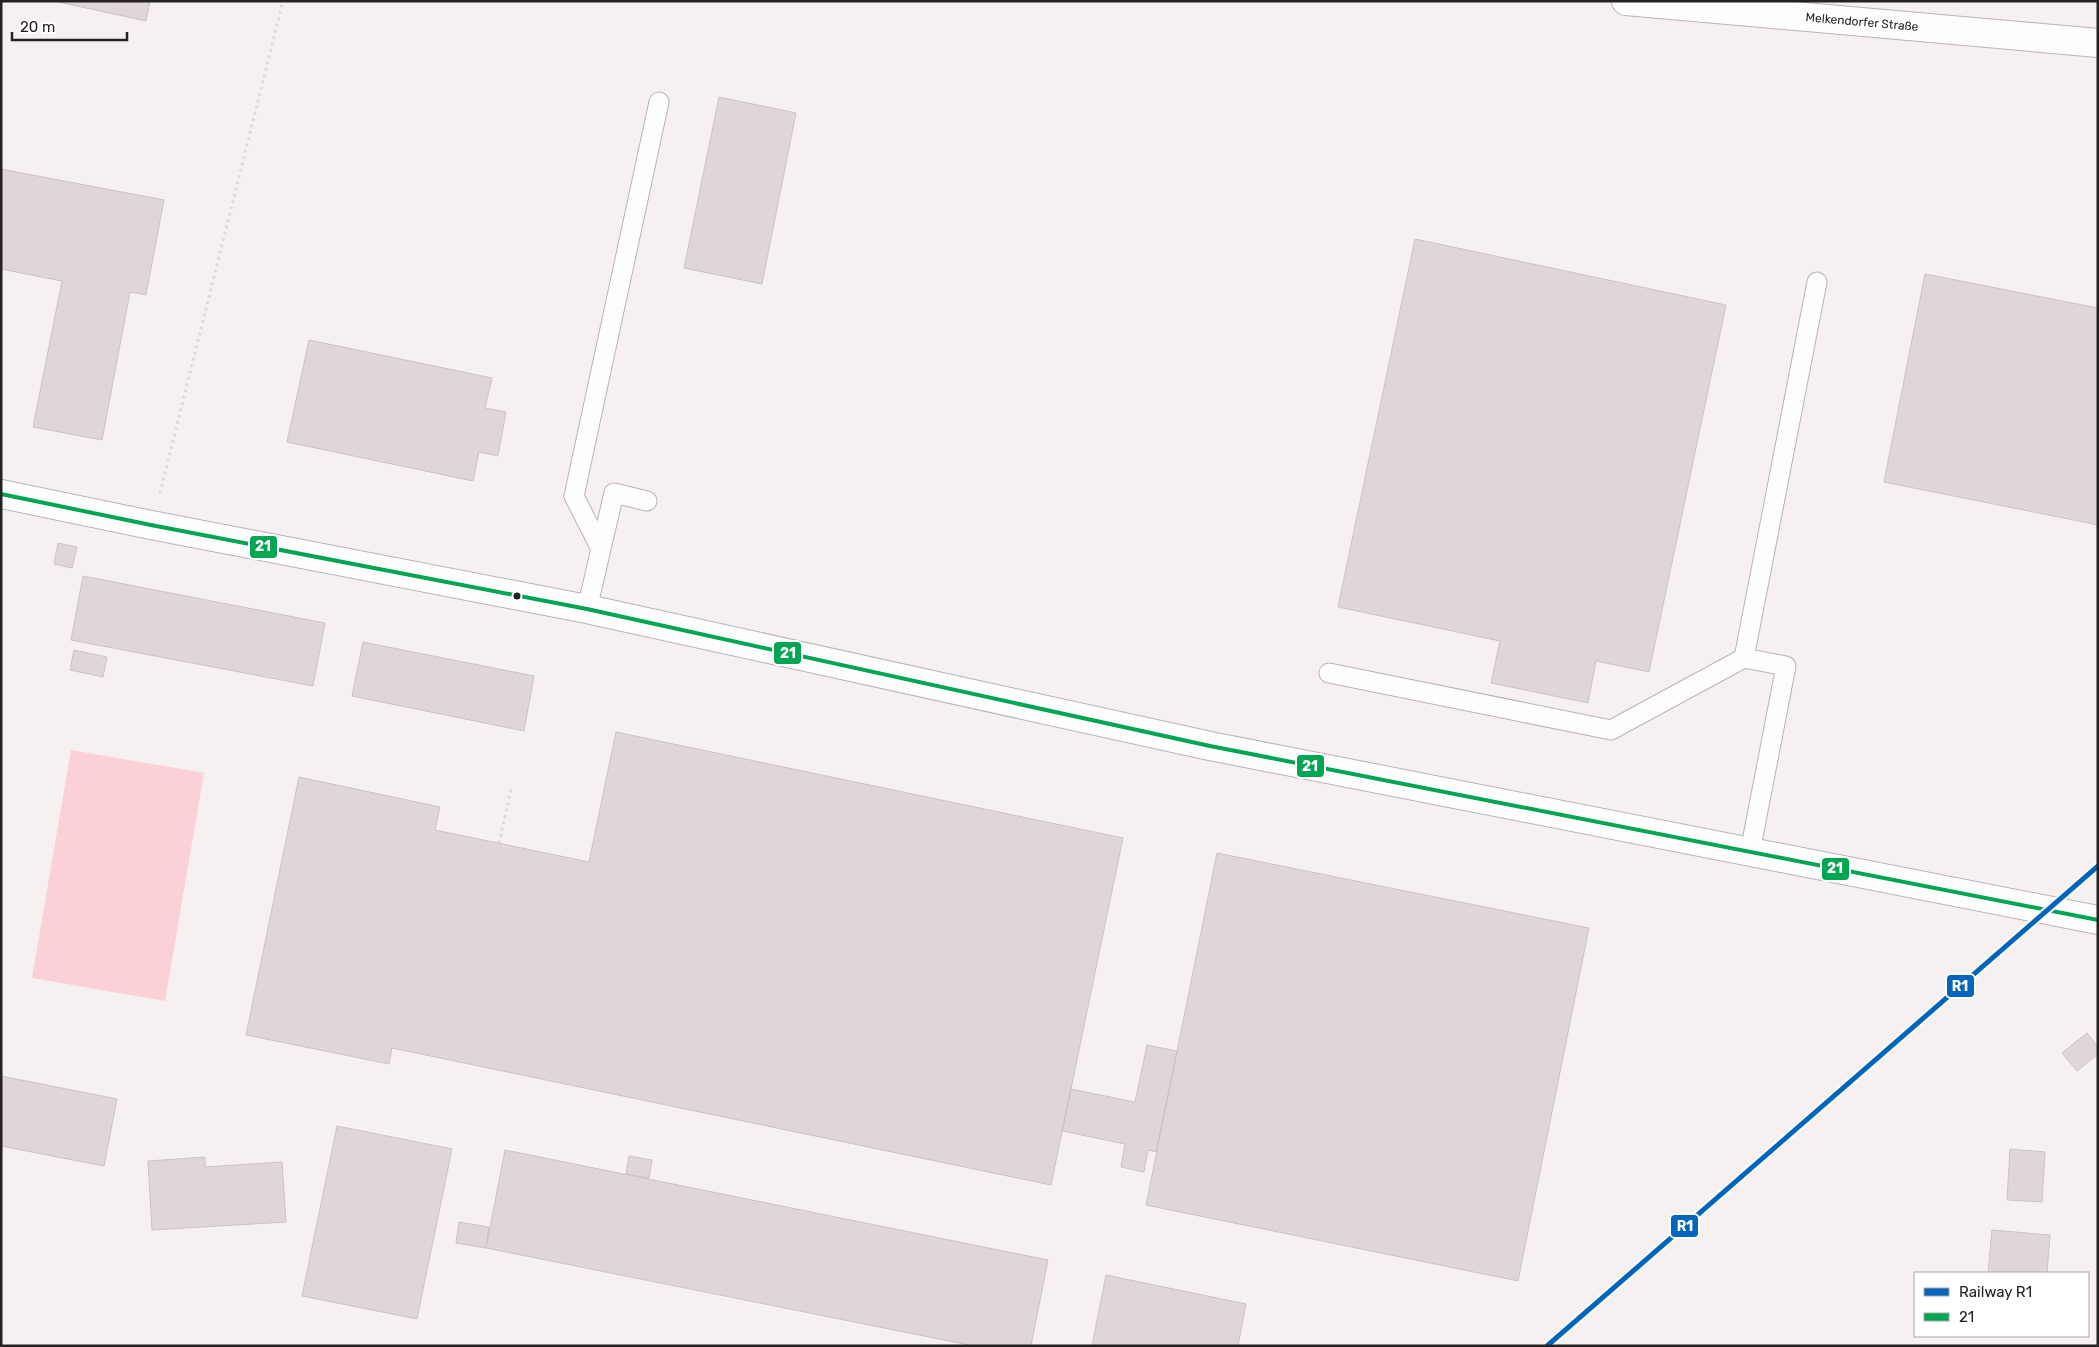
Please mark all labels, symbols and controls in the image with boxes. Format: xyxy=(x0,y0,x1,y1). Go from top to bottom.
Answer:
scale bar xyxy=(12,10,128,42)
street label: Melkendorfer Straße xyxy=(1805,10,1919,34)
text: 20 m xyxy=(20,18,55,36)
line badge: 21 xyxy=(249,535,278,559)
text: 21 xyxy=(255,538,271,555)
unlabelled marker xyxy=(512,591,522,601)
line badge: 21 xyxy=(773,641,802,665)
text: 21 xyxy=(780,645,796,662)
line badge: 21 xyxy=(1296,754,1325,778)
text: 21 xyxy=(1302,758,1318,775)
line badge: 21 xyxy=(1821,857,1850,881)
text: 21 xyxy=(1827,860,1843,877)
line badge: R1 xyxy=(1946,974,1975,998)
text: R1 xyxy=(1952,978,1968,995)
line badge: R1 xyxy=(1670,1214,1699,1238)
text: R1 xyxy=(1677,1218,1693,1235)
legend xyxy=(1914,1272,2089,1337)
text: Railway R1 xyxy=(1959,1283,2032,1301)
text: 21 xyxy=(1959,1308,1974,1326)

